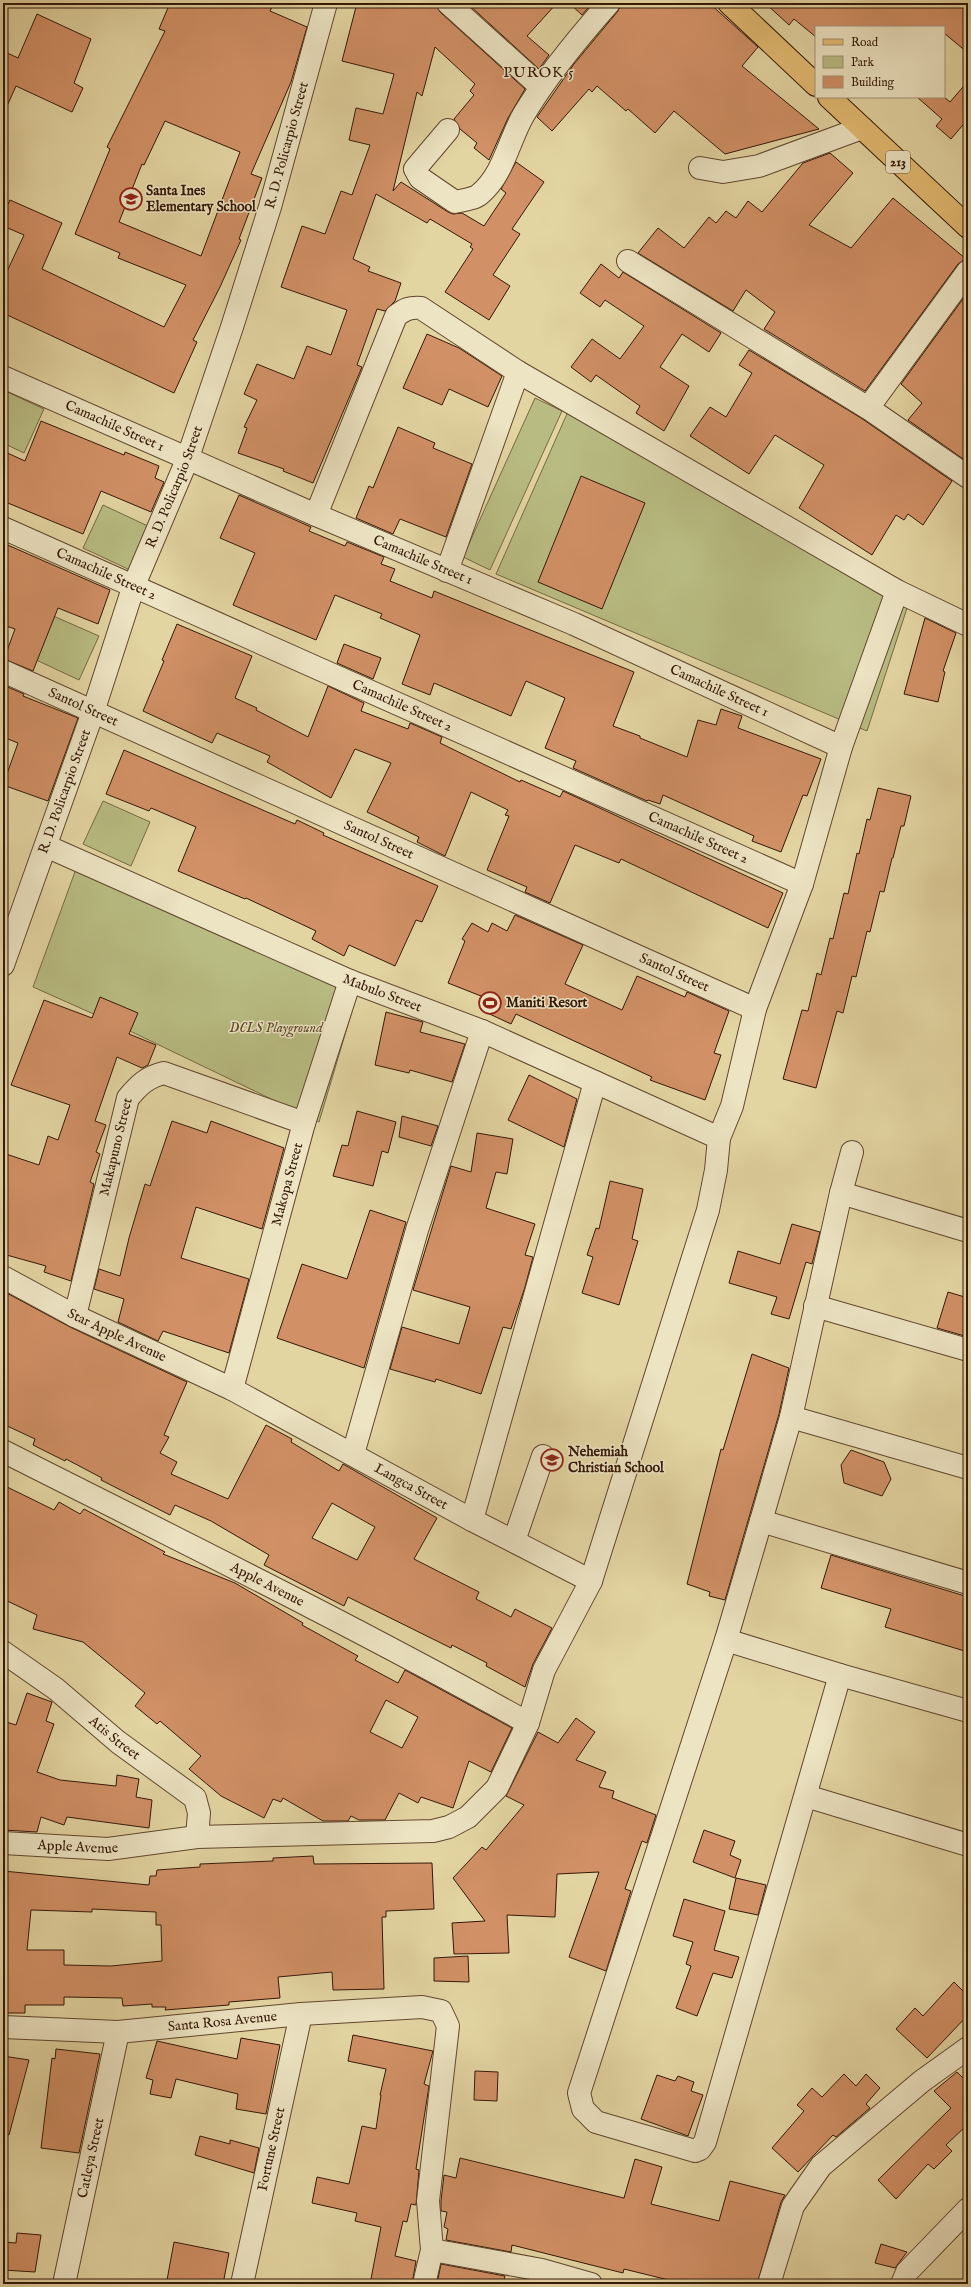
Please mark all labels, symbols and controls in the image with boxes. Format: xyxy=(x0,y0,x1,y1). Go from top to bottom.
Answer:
legend xyxy=(815,26,945,98)
text: Road xyxy=(851,35,879,50)
text: Park xyxy=(851,55,874,70)
district label: PUROK 5 xyxy=(503,63,575,82)
text: Building xyxy=(851,75,895,90)
street label: R. D. Policarpio Street xyxy=(261,80,313,211)
road number: 213 xyxy=(886,151,910,173)
place label: Santa Ines Elementary School xyxy=(146,182,257,216)
school or university icon: Santa Ines Elementary School xyxy=(118,186,144,212)
street label: Camachile Street 1 xyxy=(62,396,167,456)
street label: R. D. Policarpio Street xyxy=(142,423,207,551)
street label: Camachile Street 1 xyxy=(370,531,475,589)
street label: Camachile Street 2 xyxy=(53,544,160,604)
street label: Camachile Street 1 xyxy=(667,660,771,721)
street label: Camachile Street 2 xyxy=(349,676,456,736)
street label: Santol Street xyxy=(46,684,121,731)
street label: R. D. Policarpio Street xyxy=(34,727,95,856)
street label: Camachile Street 2 xyxy=(645,808,751,868)
street label: Santol Street xyxy=(341,816,417,863)
street label: Santol Street xyxy=(637,949,712,996)
street label: Mabulo Street xyxy=(340,970,424,1016)
sports icon: Maniti Resort xyxy=(477,990,503,1016)
place label: Maniti Resort xyxy=(506,994,588,1012)
park label: DCLS Playground xyxy=(229,1019,324,1038)
street label: Makapuno Street xyxy=(95,1096,137,1198)
street label: Makopa Street xyxy=(268,1140,307,1228)
street label: Star Apple Avenue xyxy=(64,1305,170,1366)
place label: Nehemiah Christian School xyxy=(567,1443,665,1477)
school or university icon: Nehemiah Christian School xyxy=(539,1447,565,1473)
street label: Langca Street xyxy=(371,1459,451,1514)
street label: Apple Avenue xyxy=(226,1558,308,1611)
street label: Atis Street xyxy=(84,1711,144,1764)
street label: Apple Avenue xyxy=(36,1836,120,1858)
street label: Santa Rosa Avenue xyxy=(167,2007,278,2036)
street label: Fortune Street xyxy=(254,2105,289,2193)
street label: Catleya Street xyxy=(74,2116,108,2200)

